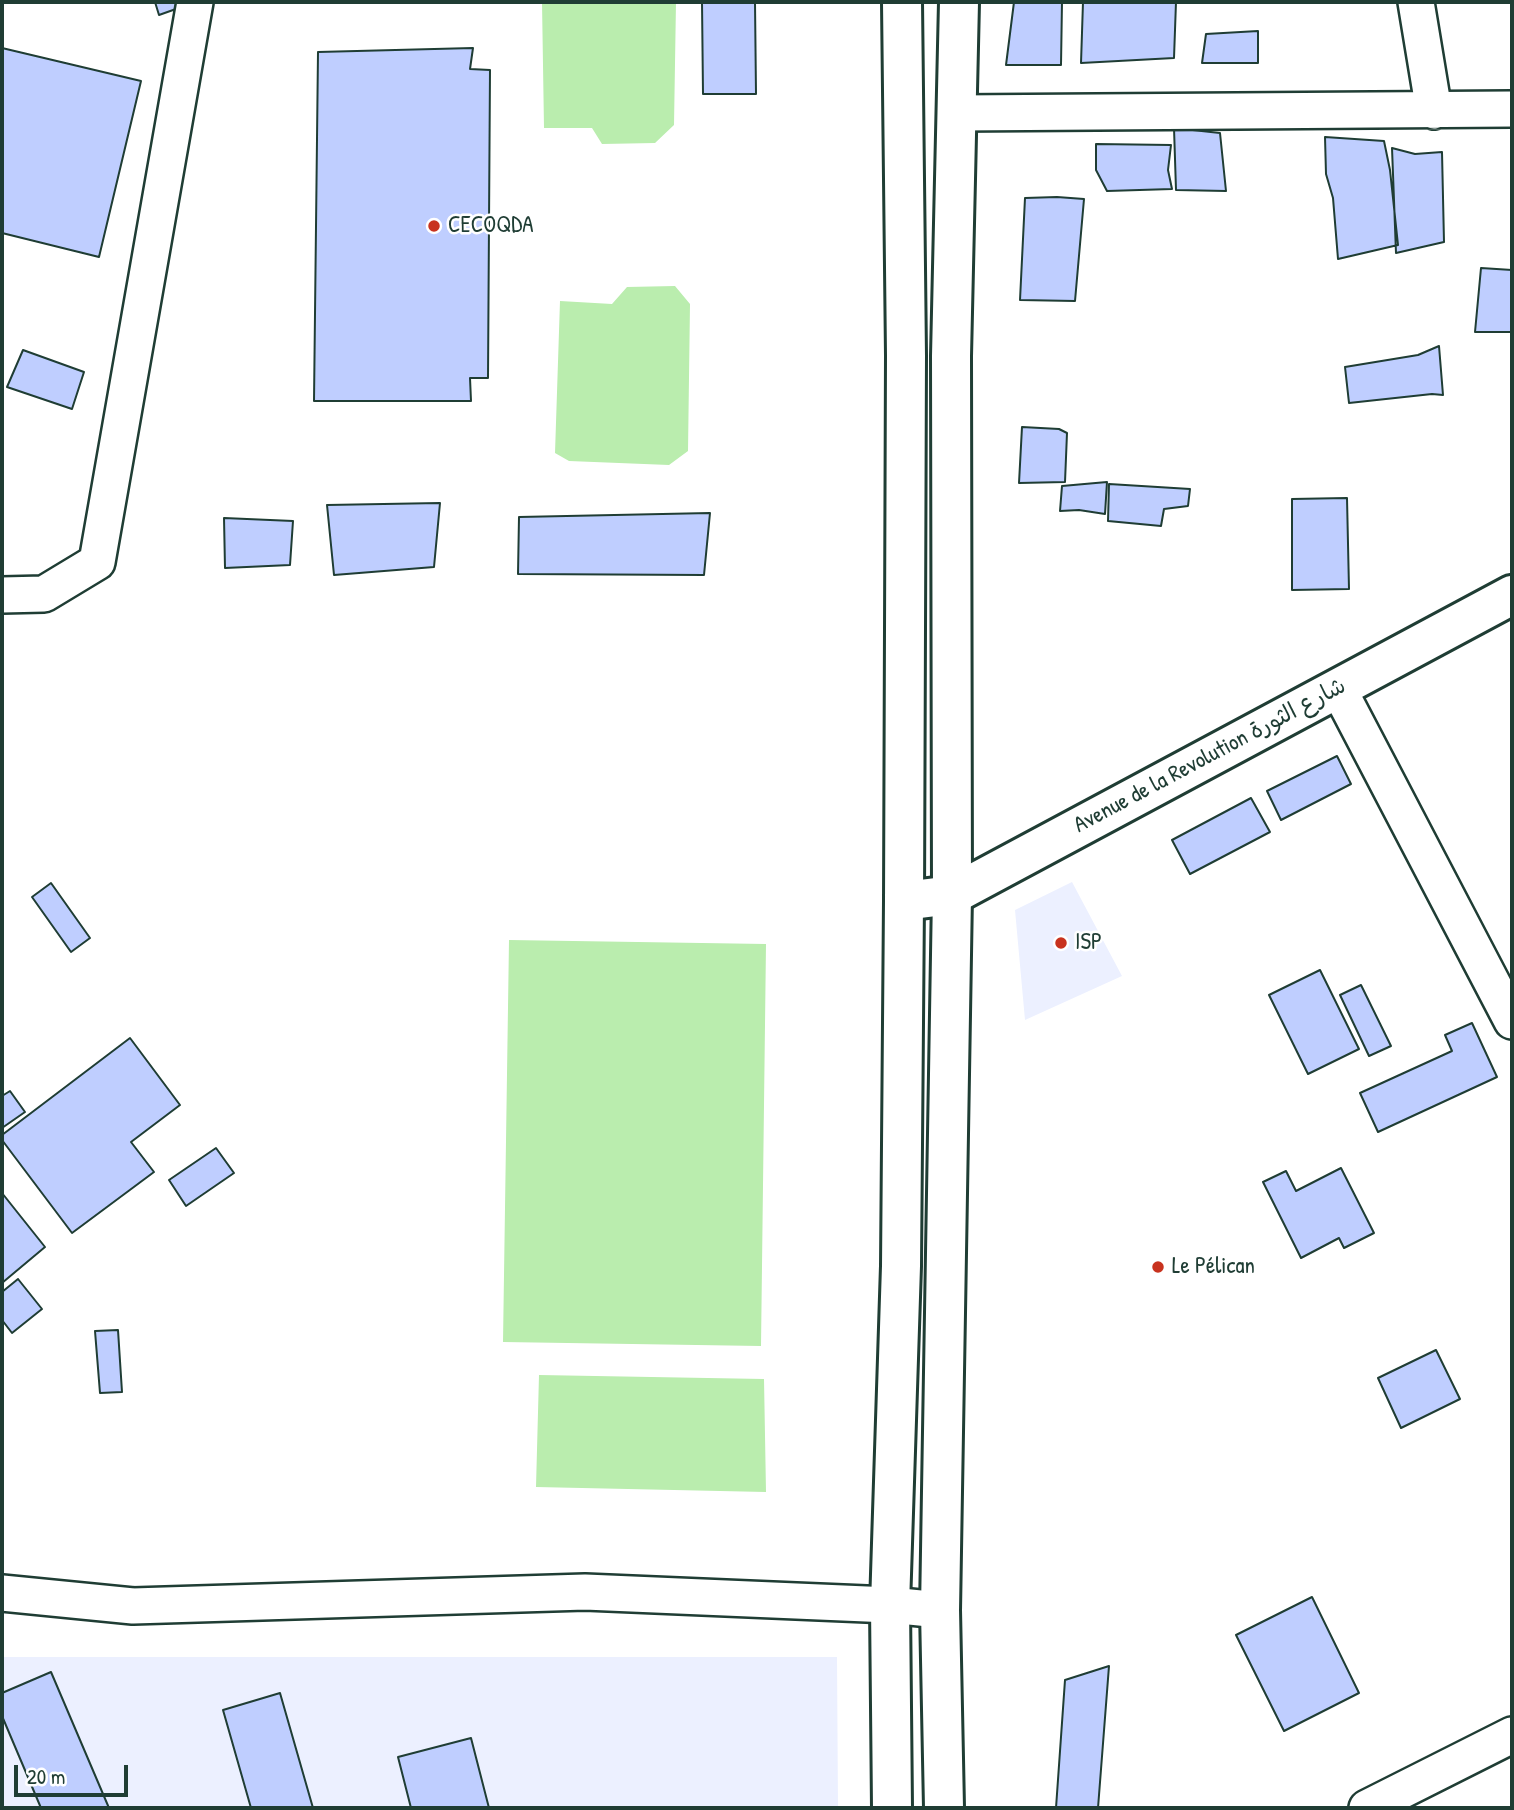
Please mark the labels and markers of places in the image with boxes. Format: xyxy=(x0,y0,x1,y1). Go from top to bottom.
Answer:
place label: CECOQDA xyxy=(448,212,533,240)
marker: CECOQDA xyxy=(426,218,442,234)
place label: ISP xyxy=(1075,929,1102,957)
marker: ISP xyxy=(1053,935,1069,951)
place label: Le Pélican xyxy=(1172,1253,1255,1281)
marker: Le Pélican xyxy=(1150,1259,1166,1275)

